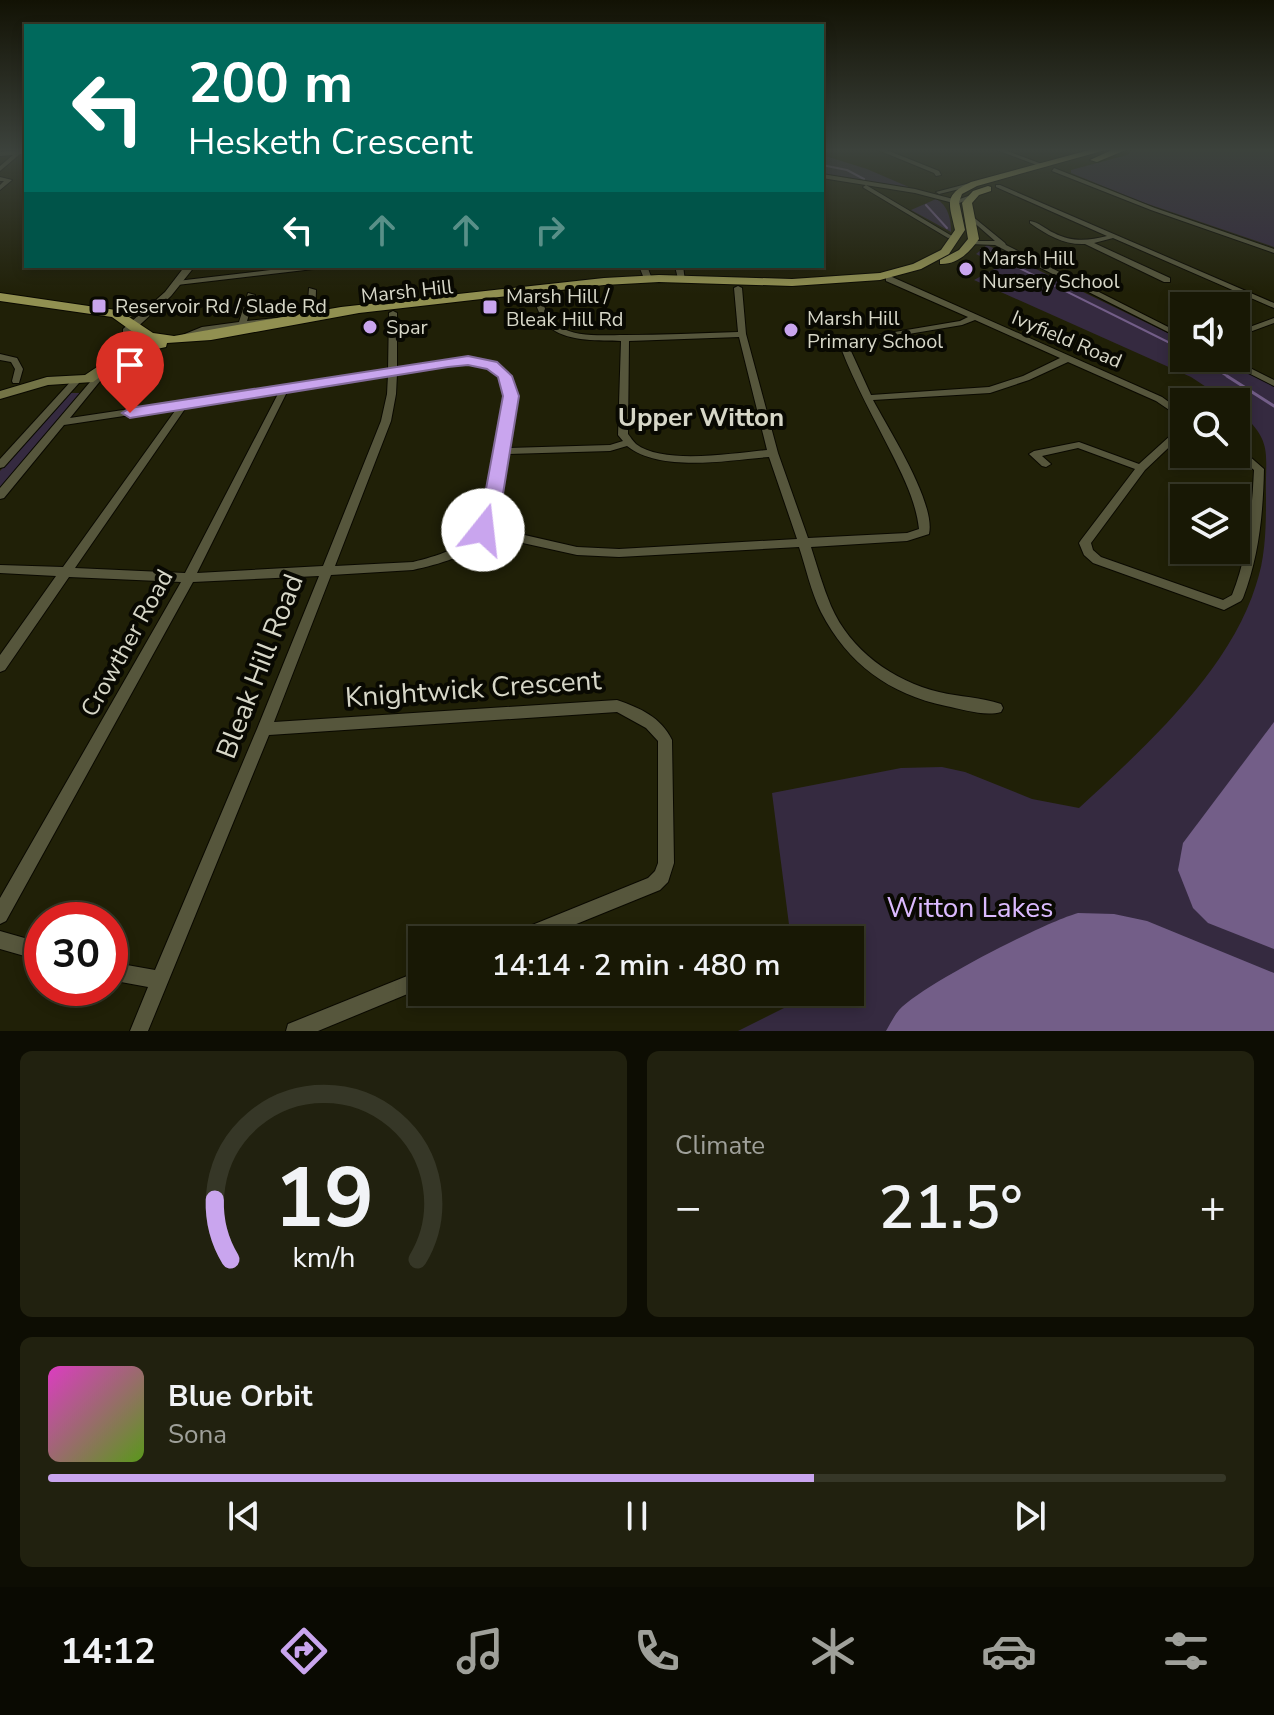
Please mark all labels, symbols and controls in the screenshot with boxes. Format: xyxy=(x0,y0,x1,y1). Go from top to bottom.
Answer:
text: 200 m xyxy=(188,45,353,122)
icon: left xyxy=(56,56,160,160)
text: Hesketh Crescent xyxy=(188,118,473,167)
icon: left xyxy=(276,208,320,252)
icon: ahead xyxy=(360,208,404,252)
icon: ahead xyxy=(444,208,488,252)
icon: right xyxy=(528,208,572,252)
place label: Marsh Hill Nursery School xyxy=(982,245,1120,295)
marker: Marsh Hill Nursery School xyxy=(957,260,975,278)
street label: Marsh Hill xyxy=(360,273,455,310)
place label: Marsh Hill / Bleak Hill Rd xyxy=(506,283,623,333)
map controls xyxy=(1170,292,1250,564)
button: sound xyxy=(1170,292,1250,372)
place label: Reservoir Rd / Slade Rd xyxy=(115,293,327,320)
marker: Reservoir Rd / Slade Rd xyxy=(90,297,108,315)
marker: Marsh Hill / Bleak Hill Rd xyxy=(481,298,499,316)
street label: Ivyfield Road xyxy=(1008,304,1126,375)
place label: Marsh Hill Primary School xyxy=(807,305,943,355)
place label: Spar xyxy=(386,314,428,341)
marker: Spar xyxy=(361,318,379,336)
marker: Marsh Hill Primary School xyxy=(782,321,800,339)
pin xyxy=(96,331,164,413)
icon: arrive xyxy=(108,343,152,387)
button: search xyxy=(1170,388,1250,468)
district label: Upper Witton xyxy=(618,400,784,435)
button: layers xyxy=(1170,484,1250,564)
position arrow xyxy=(441,488,525,572)
street label: Crowther Road xyxy=(73,564,181,722)
street label: Bleak Hill Road xyxy=(207,569,313,764)
street label: Knightwick Crescent xyxy=(344,661,603,717)
park label: Witton Lakes xyxy=(886,889,1054,927)
speed limit sign: 30 xyxy=(24,902,128,1006)
text: 14:14 · 2 min · 480 m xyxy=(491,945,781,986)
text: Climate xyxy=(675,1128,765,1163)
text: 19 xyxy=(274,1142,373,1255)
text: 21.5° xyxy=(878,1167,1023,1249)
text: − xyxy=(675,1178,701,1238)
text: + xyxy=(1200,1178,1226,1238)
text: km/h xyxy=(292,1238,355,1277)
text: Blue Orbit xyxy=(168,1376,312,1417)
text: Sona xyxy=(168,1417,227,1452)
icon: previous xyxy=(222,1494,266,1538)
icon: pause xyxy=(615,1494,659,1538)
icon: next xyxy=(1008,1494,1052,1538)
icon: directions xyxy=(276,1623,332,1679)
icon: music xyxy=(452,1623,508,1679)
icon: phone xyxy=(629,1623,685,1679)
icon: climate xyxy=(805,1623,861,1679)
icon: car xyxy=(981,1623,1037,1679)
icon: filters xyxy=(1158,1623,1214,1679)
text: 14:12 xyxy=(60,1627,156,1676)

